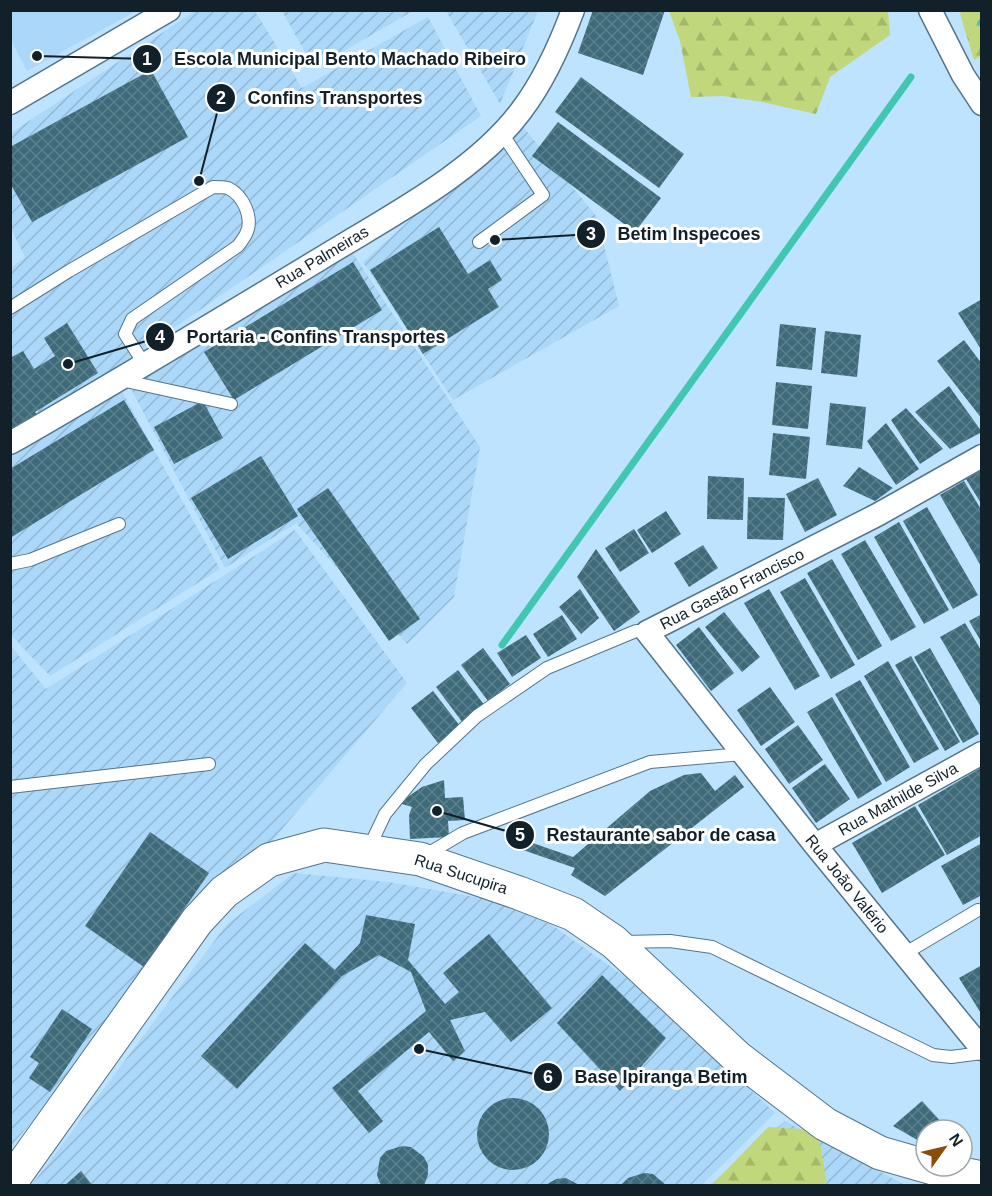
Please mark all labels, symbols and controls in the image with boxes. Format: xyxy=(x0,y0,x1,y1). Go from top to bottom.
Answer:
callout: Escola Municipal Bento Machado Ribeiro xyxy=(132,41,538,77)
text: 1 xyxy=(142,49,152,69)
text: Escola Municipal Bento Machado Ribeiro xyxy=(174,49,526,69)
callout: Confins Transportes xyxy=(206,80,435,116)
text: 2 xyxy=(216,88,226,108)
text: Confins Transportes xyxy=(247,88,423,108)
callout: Betim Inspecoes xyxy=(576,216,773,252)
street label: Rua Palmeiras xyxy=(273,223,371,291)
text: 3 xyxy=(586,224,596,244)
text: Betim Inspecoes xyxy=(617,224,761,244)
callout: Portaria - Confins Transportes xyxy=(145,319,458,355)
text: 4 xyxy=(155,327,165,347)
text: Portaria - Confins Transportes xyxy=(186,327,446,347)
street label: Rua Gastão Francisco xyxy=(657,545,807,633)
street label: Rua Mathilde Silva xyxy=(836,759,961,839)
callout: Restaurante sabor de casa xyxy=(505,817,788,853)
text: 5 xyxy=(515,825,525,845)
text: Restaurante sabor de casa xyxy=(546,825,777,845)
street label: Rua João Valério xyxy=(802,831,892,937)
street label: Rua Sucupira xyxy=(412,851,510,897)
callout: Base Ipiranga Betim xyxy=(533,1059,760,1095)
text: 6 xyxy=(543,1067,553,1087)
text: Base Ipiranga Betim xyxy=(574,1067,748,1087)
north arrow xyxy=(914,1118,974,1178)
text: N xyxy=(946,1130,966,1149)

